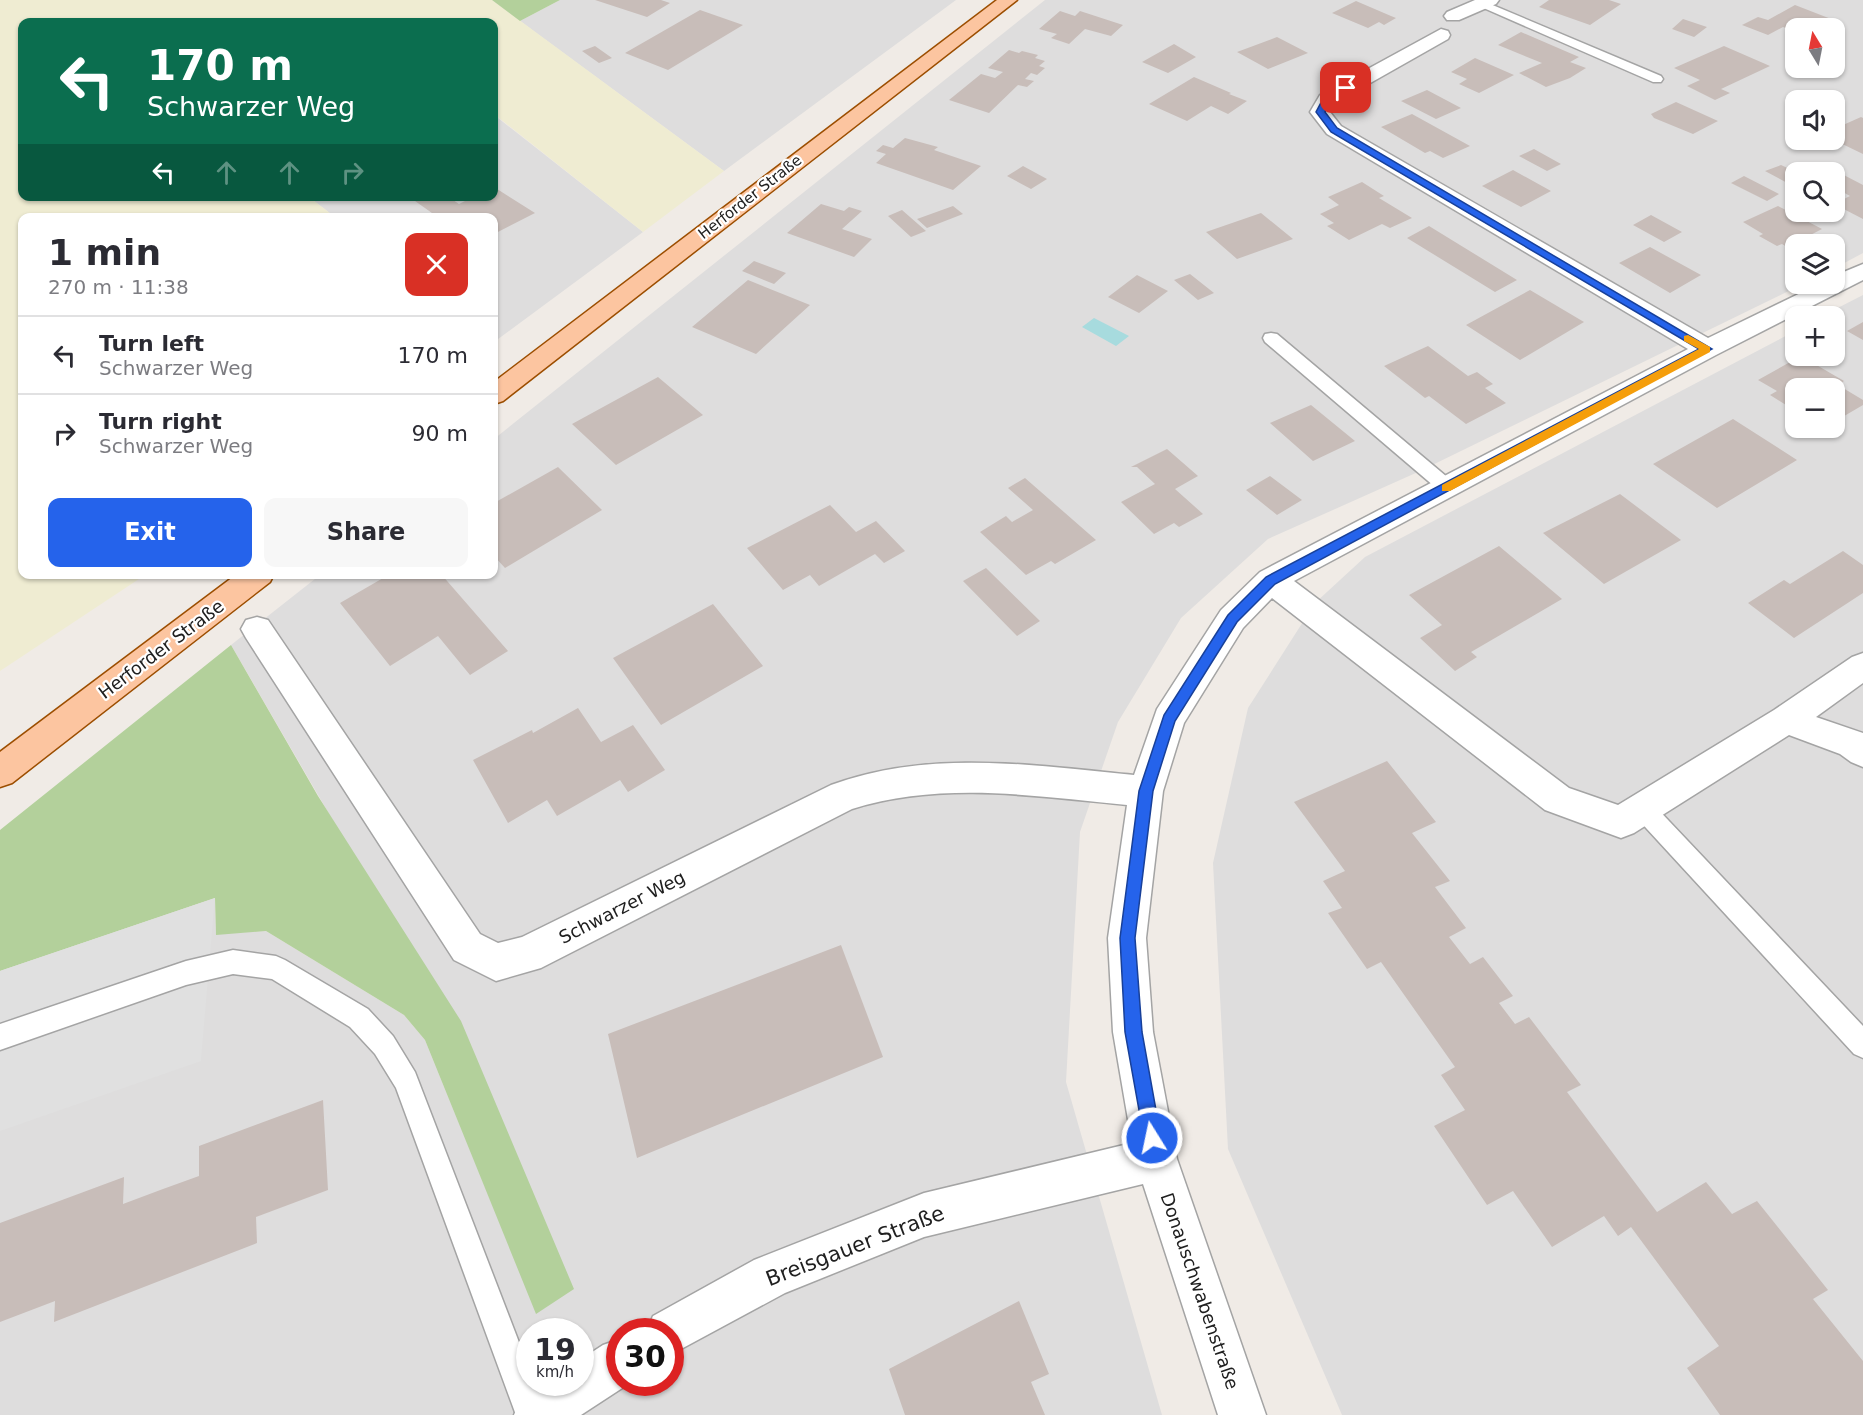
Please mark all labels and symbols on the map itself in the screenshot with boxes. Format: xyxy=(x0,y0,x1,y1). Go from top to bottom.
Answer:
north arrow xyxy=(1785,18,1845,78)
pin xyxy=(1320,62,1371,113)
street label: Herforder Straße xyxy=(695,151,805,243)
street label: Herforder Straße xyxy=(94,595,228,703)
street label: Schwarzer Weg xyxy=(555,866,689,948)
position arrow xyxy=(1120,1106,1184,1170)
street label: Donauschwabenstraße xyxy=(1156,1190,1244,1392)
street label: Breisgauer Straße xyxy=(762,1201,948,1291)
speed limit sign: 30 xyxy=(606,1318,684,1396)

